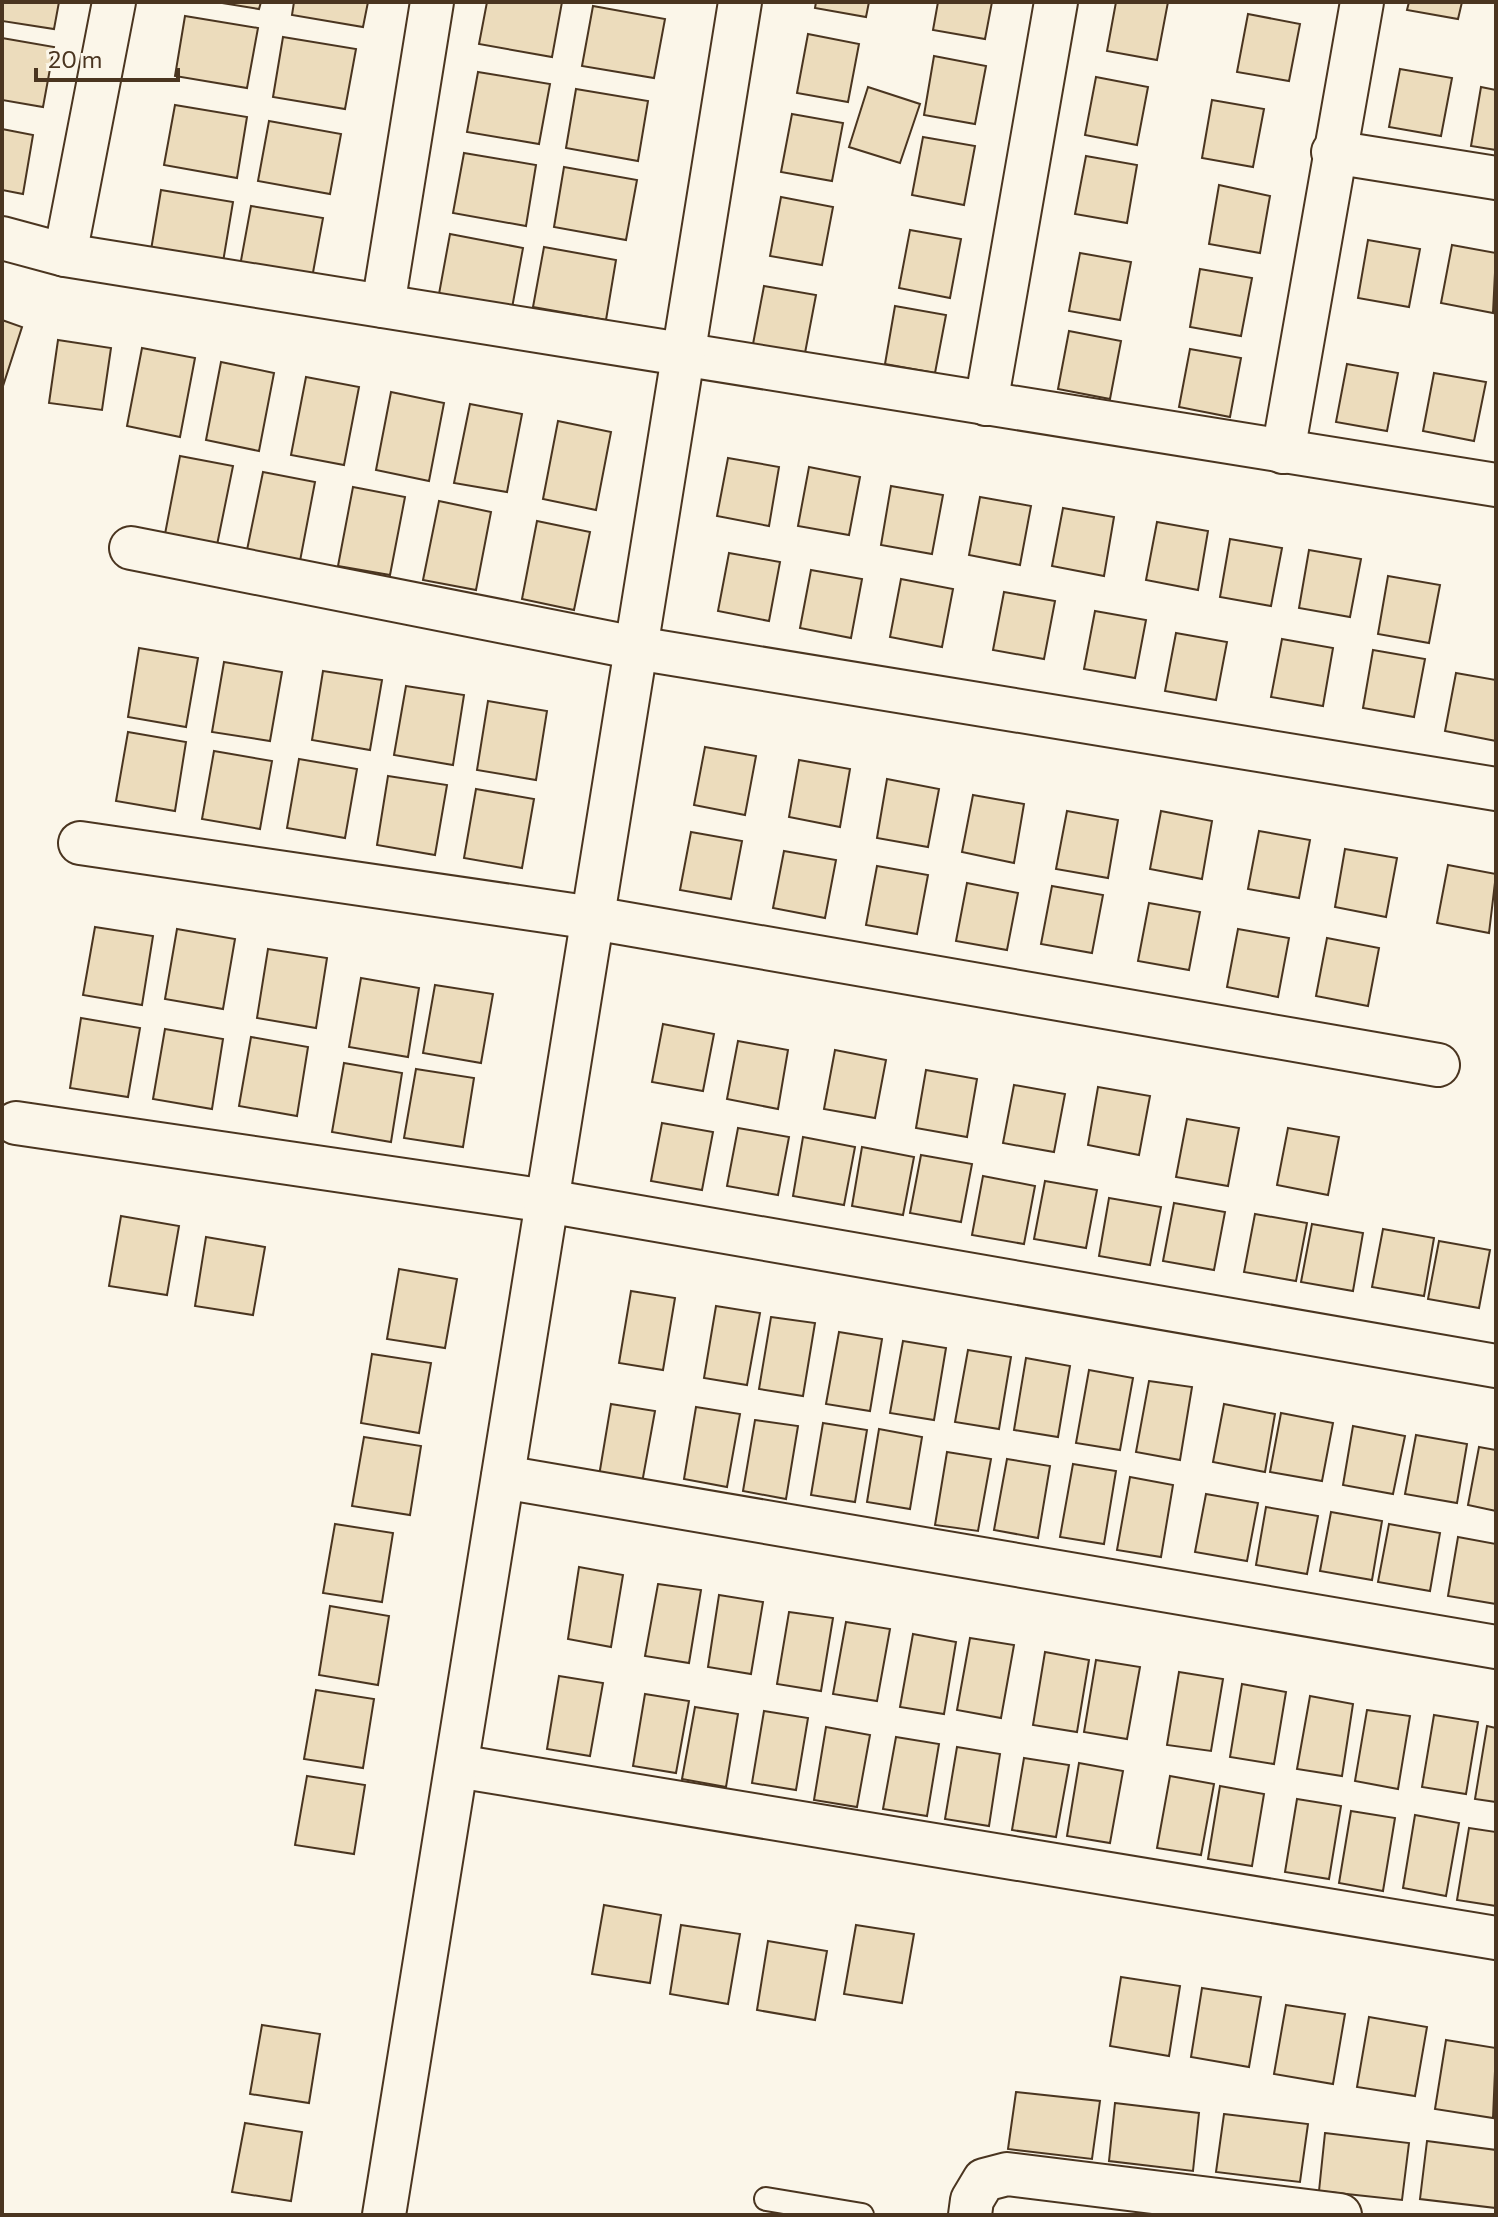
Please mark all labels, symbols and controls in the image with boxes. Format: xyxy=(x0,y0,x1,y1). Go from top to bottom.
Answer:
scale bar xyxy=(36,32,178,82)
text: 20 m xyxy=(48,44,102,73)

